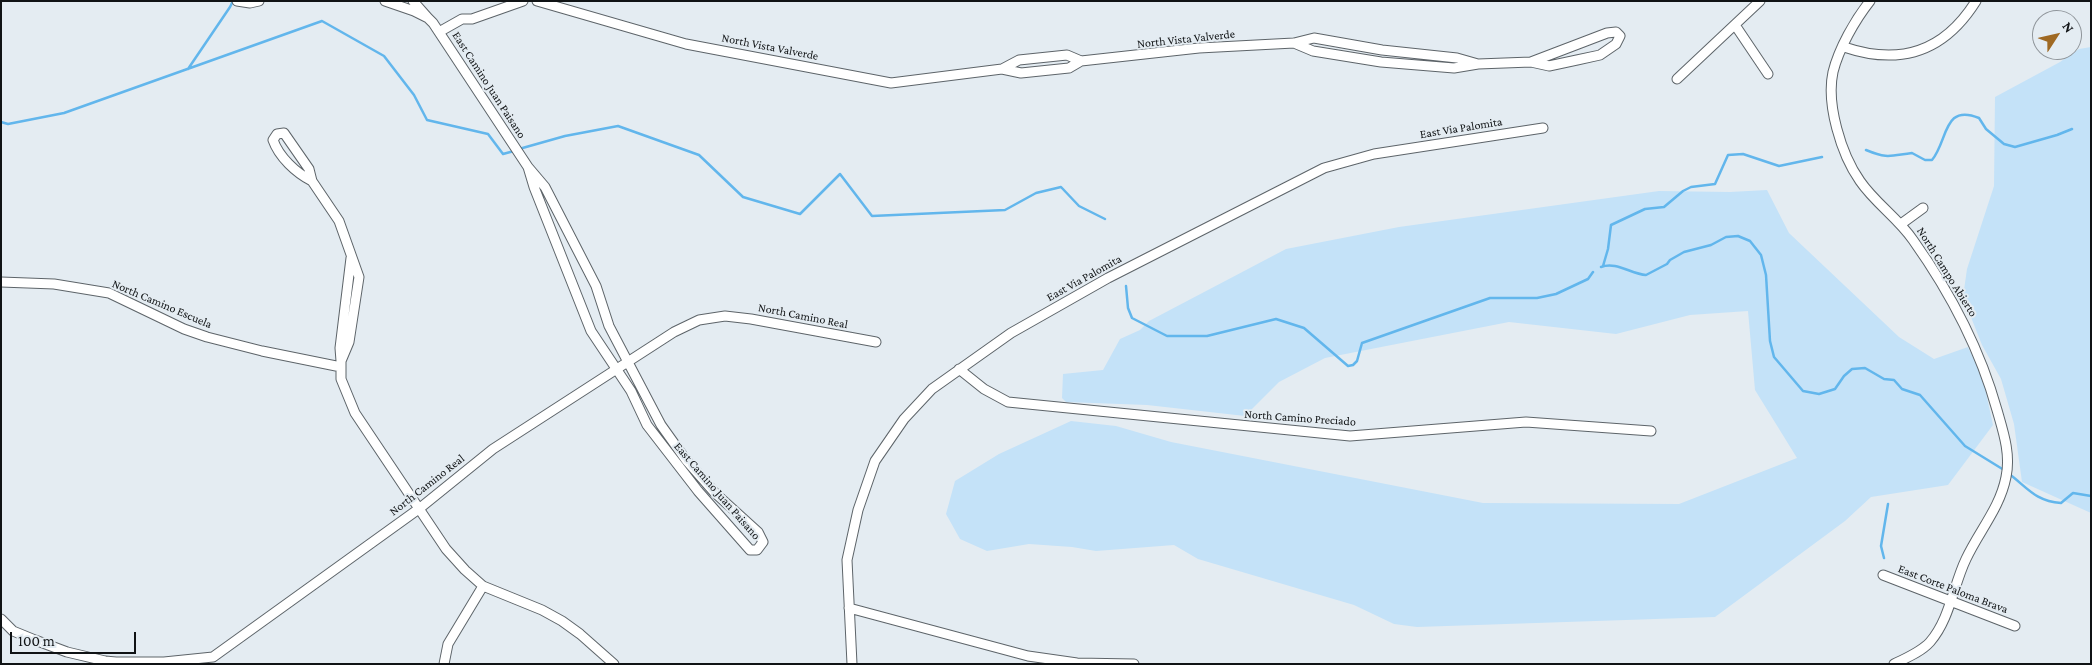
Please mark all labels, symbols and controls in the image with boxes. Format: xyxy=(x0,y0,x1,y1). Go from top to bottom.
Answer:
north arrow xyxy=(2032,10,2082,60)
text: N xyxy=(2059,18,2078,35)
street label: North Vista Valverde xyxy=(1136,27,1236,51)
street label: East Camino Juan Paisano xyxy=(449,29,529,141)
street label: North Vista Valverde xyxy=(720,31,820,63)
street label: East Via Palomita xyxy=(1419,114,1503,142)
street label: North Campo Abierto xyxy=(1914,225,1980,319)
street label: East Via Palomita xyxy=(1044,251,1124,305)
street label: North Camino Escuela xyxy=(110,276,214,332)
street label: North Camino Real xyxy=(757,300,849,332)
street label: North Camino Preciado xyxy=(1244,407,1356,429)
street label: East Camino Juan Paisano xyxy=(671,439,763,543)
street label: North Camino Real xyxy=(387,451,467,519)
street label: East Corte Paloma Brava xyxy=(1896,561,2010,617)
scale bar xyxy=(12,622,139,654)
text: 100 m xyxy=(18,633,55,649)

